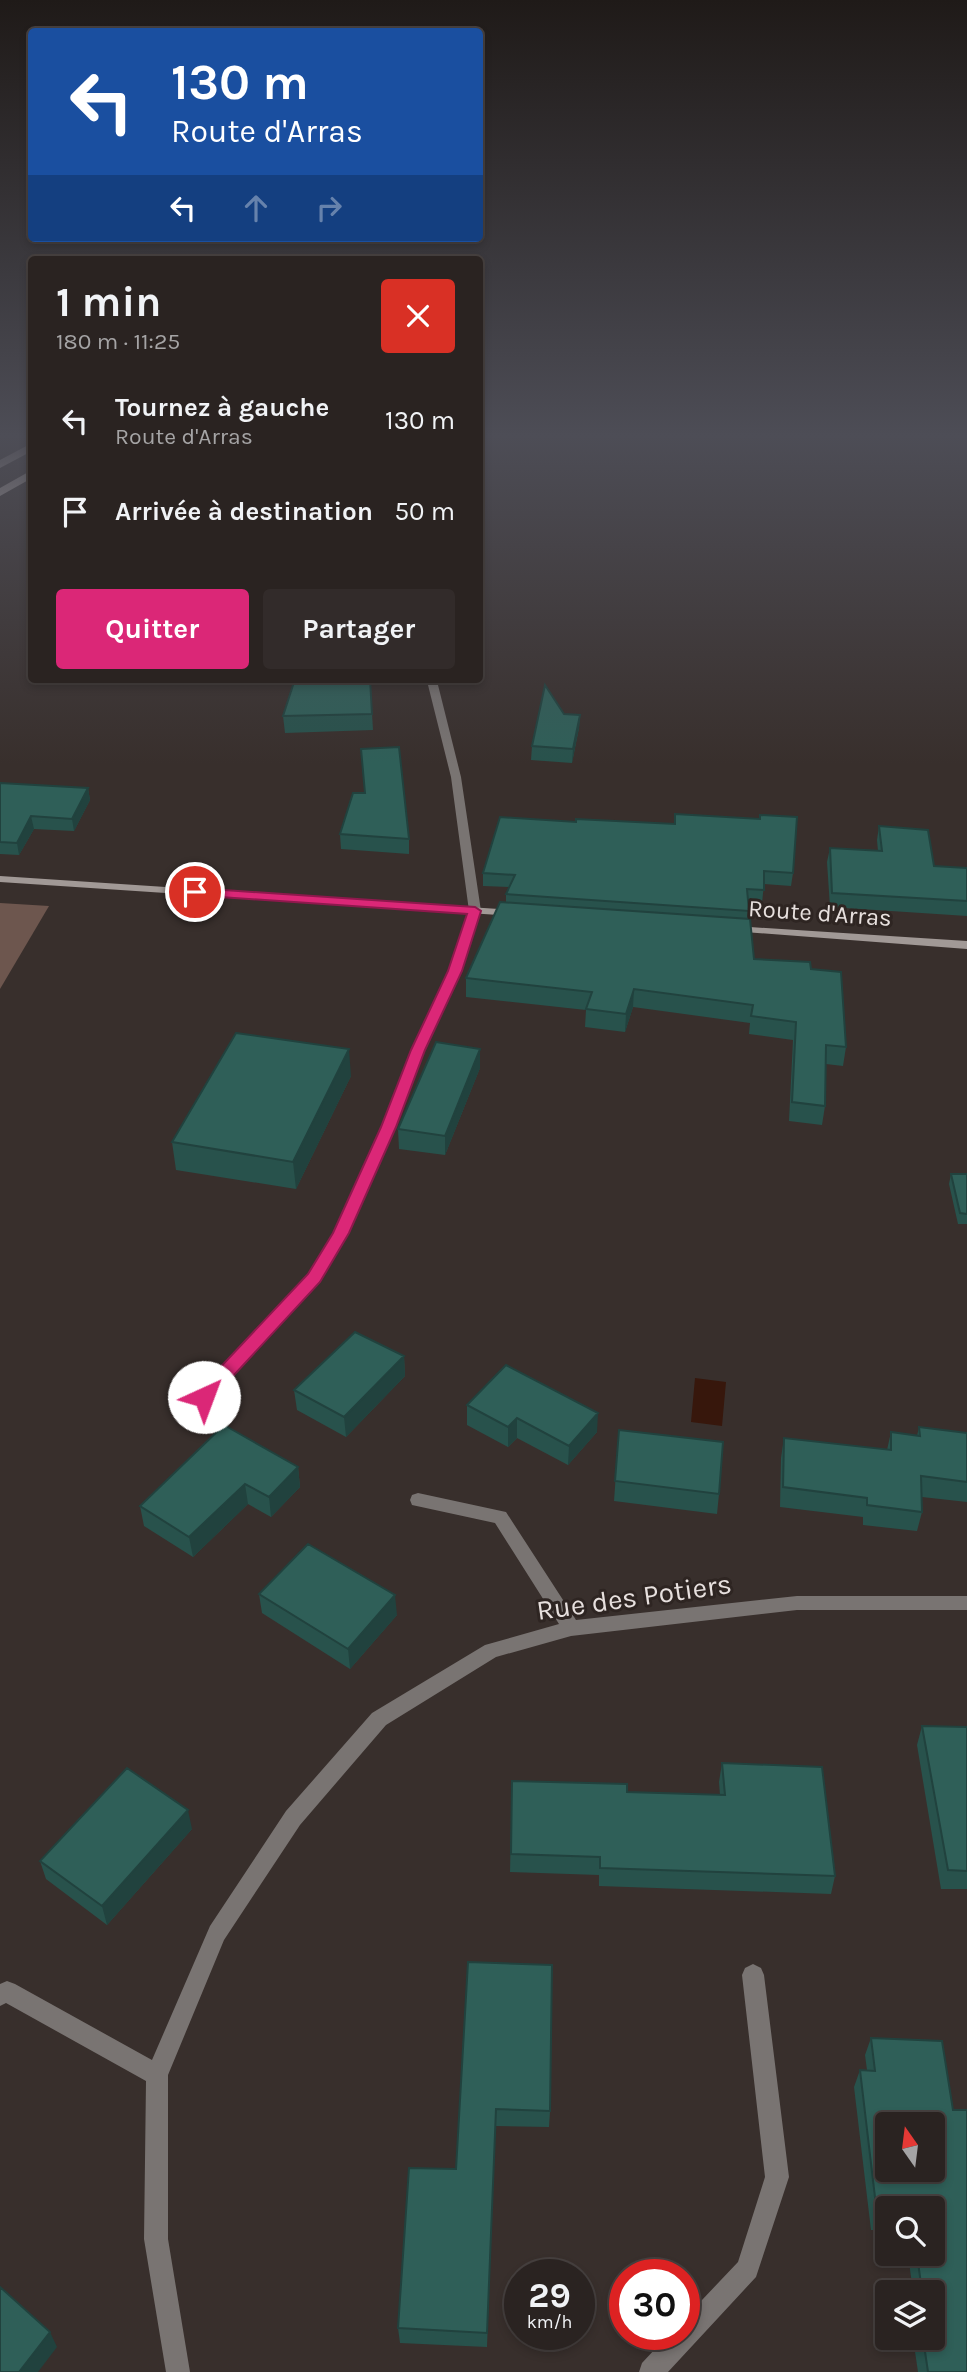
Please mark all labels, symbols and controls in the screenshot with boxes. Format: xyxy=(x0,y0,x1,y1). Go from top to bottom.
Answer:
text: 130 m xyxy=(171,54,309,111)
icon: left xyxy=(56,56,147,147)
text: Route d'Arras xyxy=(171,113,363,150)
icon: left xyxy=(164,189,202,227)
icon: ahead xyxy=(237,189,275,227)
icon: right xyxy=(310,189,348,227)
text: 1 min xyxy=(56,277,161,327)
button: close xyxy=(381,279,455,353)
text: 180 m · 11:25 xyxy=(56,328,180,355)
text: Tournez à gauche xyxy=(115,392,329,423)
icon: left xyxy=(56,402,94,440)
text: 130 m xyxy=(385,405,455,436)
text: Route d'Arras xyxy=(115,423,253,450)
icon: arrive xyxy=(56,493,94,531)
text: Arrivée à destination xyxy=(115,496,373,527)
text: 50 m xyxy=(394,496,455,527)
button: Quitter xyxy=(56,589,249,669)
button: Partager xyxy=(263,589,455,669)
pin xyxy=(165,862,225,922)
icon: arrive xyxy=(176,873,214,911)
street label: Route d'Arras xyxy=(747,894,893,932)
position arrow xyxy=(167,1360,241,1434)
street label: Rue des Potiers xyxy=(534,1567,734,1627)
north arrow xyxy=(875,2112,945,2182)
map controls xyxy=(875,2112,945,2350)
button: search xyxy=(875,2196,945,2266)
speed limit sign: 30 xyxy=(609,2259,700,2350)
text: 29 xyxy=(528,2275,571,2316)
button: layers xyxy=(875,2280,945,2350)
text: km/h xyxy=(527,2311,572,2333)

